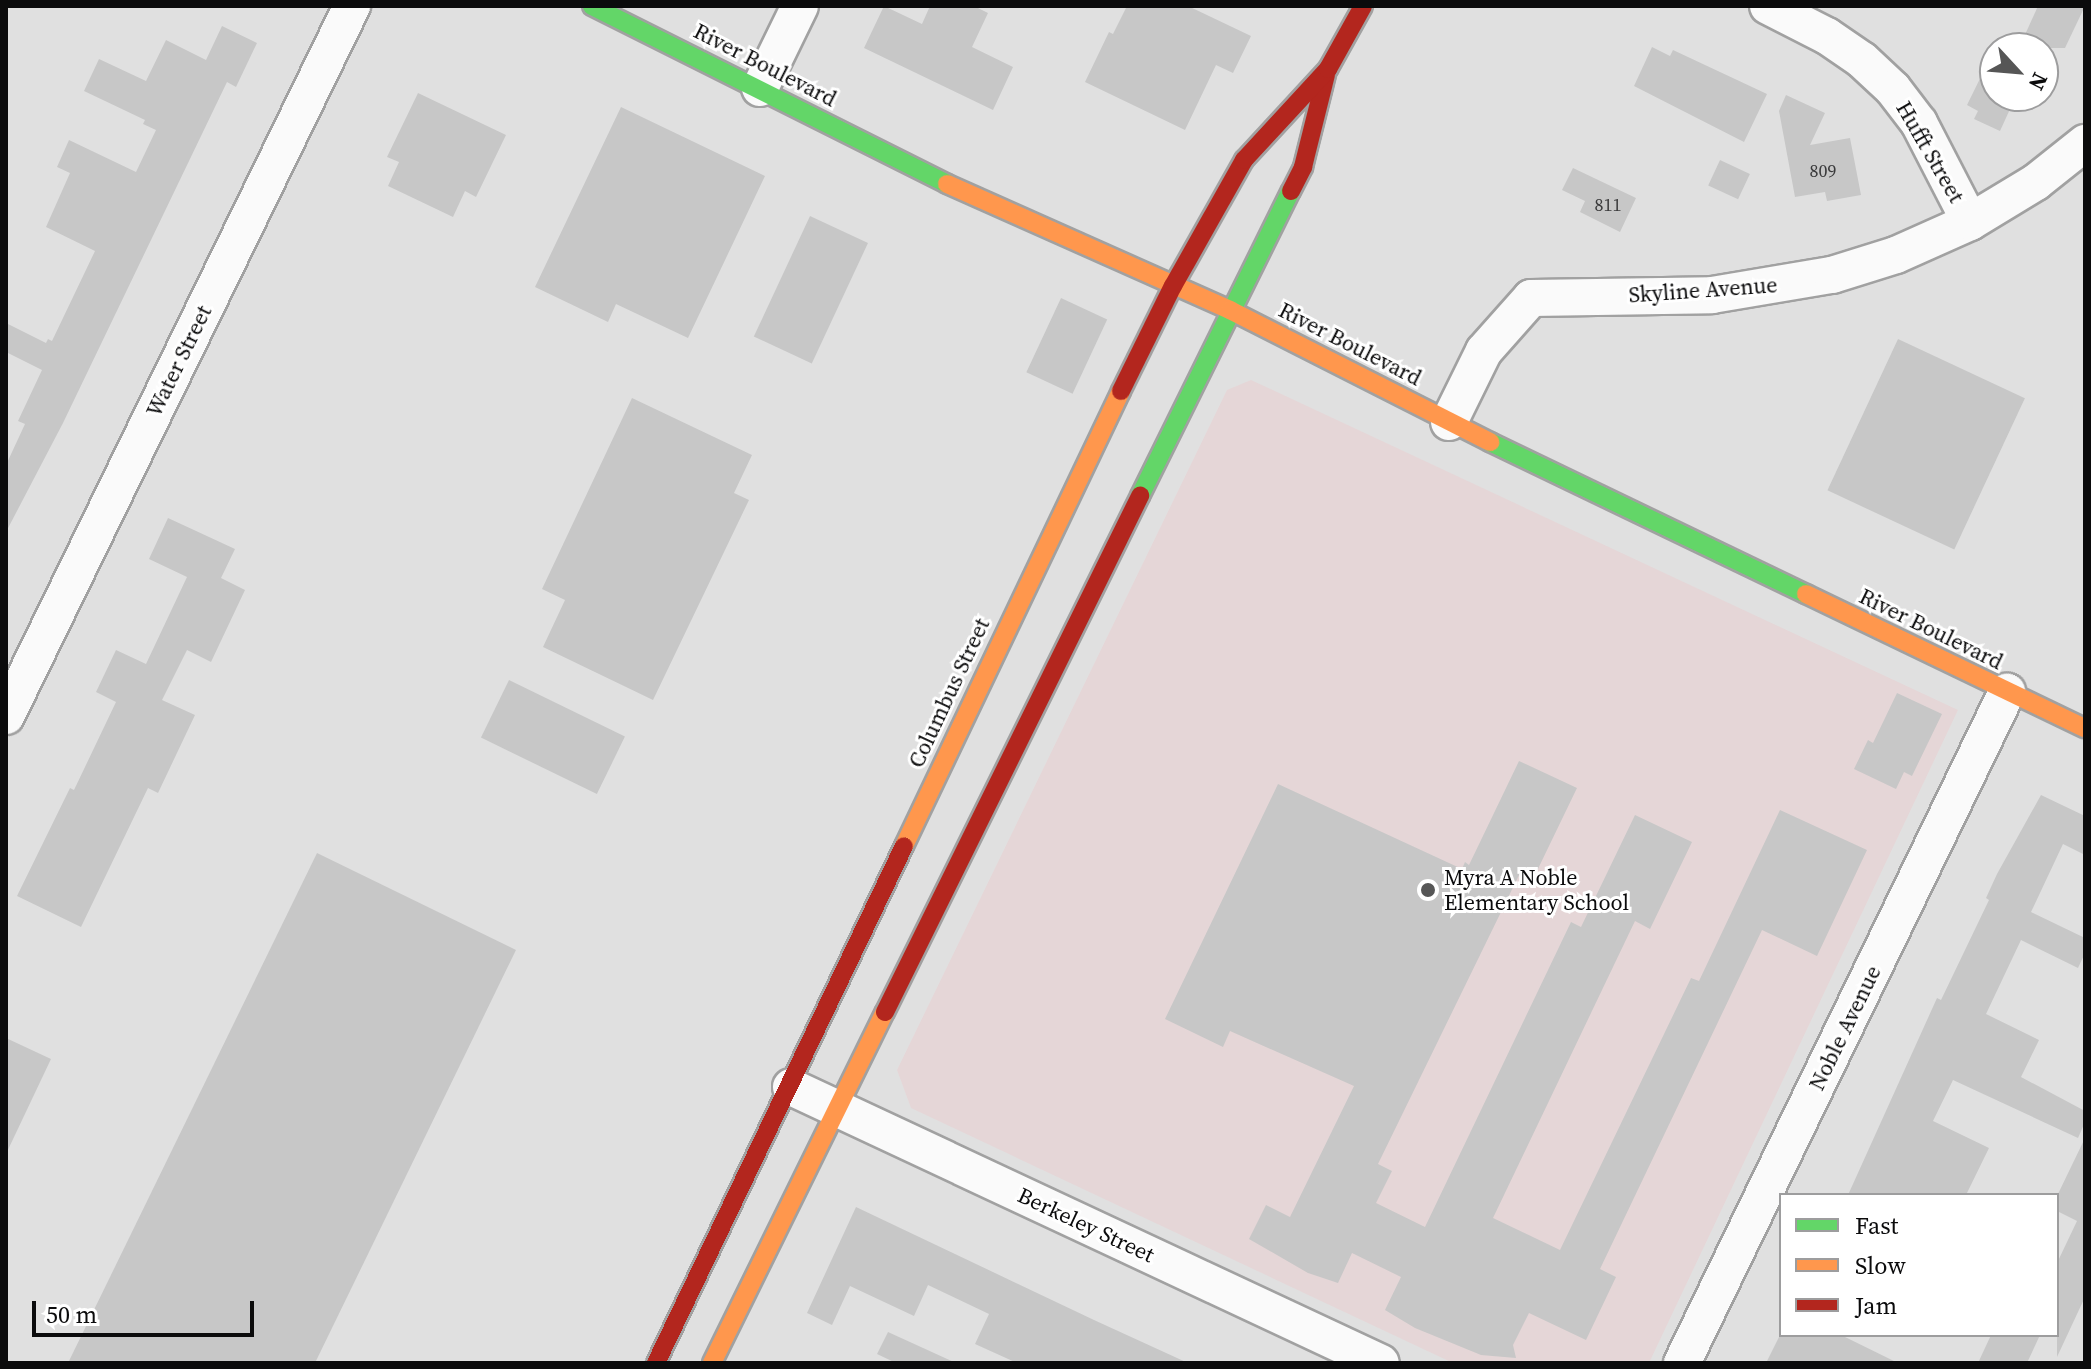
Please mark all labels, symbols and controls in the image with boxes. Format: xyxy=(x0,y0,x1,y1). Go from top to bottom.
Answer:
street label: River Boulevard xyxy=(689,18,841,112)
north arrow xyxy=(1979,32,2059,112)
text: N xyxy=(2022,68,2056,95)
street label: Hufft Street xyxy=(1890,97,1970,207)
house number: 809 xyxy=(1810,160,1836,182)
house number: 811 xyxy=(1595,194,1621,216)
street label: Skyline Avenue xyxy=(1628,272,1778,308)
street label: River Boulevard xyxy=(1274,297,1426,391)
street label: Water Street xyxy=(141,301,217,421)
street label: River Boulevard xyxy=(1855,583,2007,675)
street label: Columbus Street xyxy=(903,614,995,772)
place label: Myra A Noble Elementary School xyxy=(1444,864,1629,916)
marker: Myra A Noble Elementary School xyxy=(1419,881,1437,899)
street label: Noble Avenue xyxy=(1803,961,1887,1095)
street label: Berkeley Street xyxy=(1014,1182,1158,1268)
legend xyxy=(1779,1193,2059,1337)
text: Fast xyxy=(1855,1209,1898,1242)
text: Slow xyxy=(1855,1249,1906,1282)
scale bar xyxy=(36,1285,258,1335)
text: Jam xyxy=(1855,1289,1897,1322)
text: 50 m xyxy=(46,1298,97,1331)

